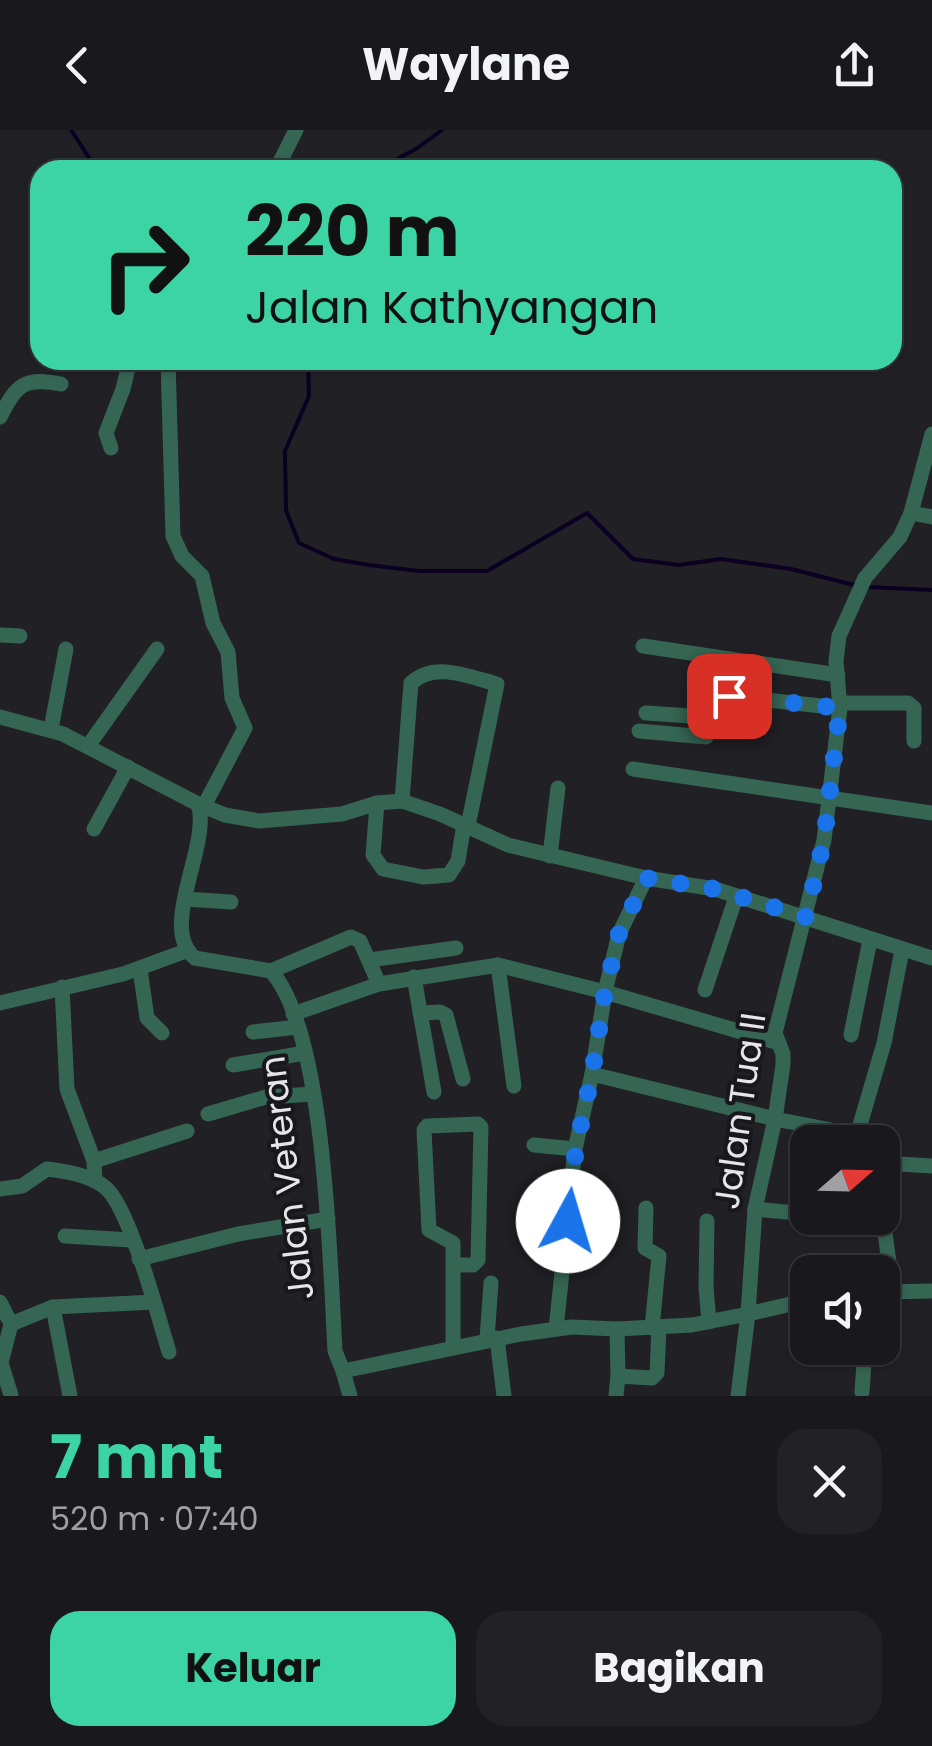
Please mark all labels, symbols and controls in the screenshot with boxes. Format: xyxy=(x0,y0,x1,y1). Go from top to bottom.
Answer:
text: Waylane xyxy=(362,33,570,96)
icon: back xyxy=(50,38,105,93)
icon: share xyxy=(827,38,882,93)
text: 220 m xyxy=(245,182,460,281)
icon: right xyxy=(80,200,210,330)
text: Jalan Kathyangan xyxy=(245,276,658,339)
pin xyxy=(687,654,772,739)
icon: arrive xyxy=(702,669,757,724)
street label: Jalan Tua II xyxy=(701,1010,778,1212)
street label: Jalan Veteran xyxy=(247,1053,326,1303)
north arrow xyxy=(790,1125,900,1235)
map controls xyxy=(790,1125,900,1365)
position arrow xyxy=(516,1169,620,1273)
button: sound xyxy=(790,1255,900,1365)
text: 7 mnt xyxy=(50,1415,223,1499)
button: close xyxy=(777,1429,882,1534)
text: 520 m · 07:40 xyxy=(50,1496,259,1541)
button: Keluar xyxy=(50,1611,456,1726)
button: Bagikan xyxy=(476,1611,882,1726)

